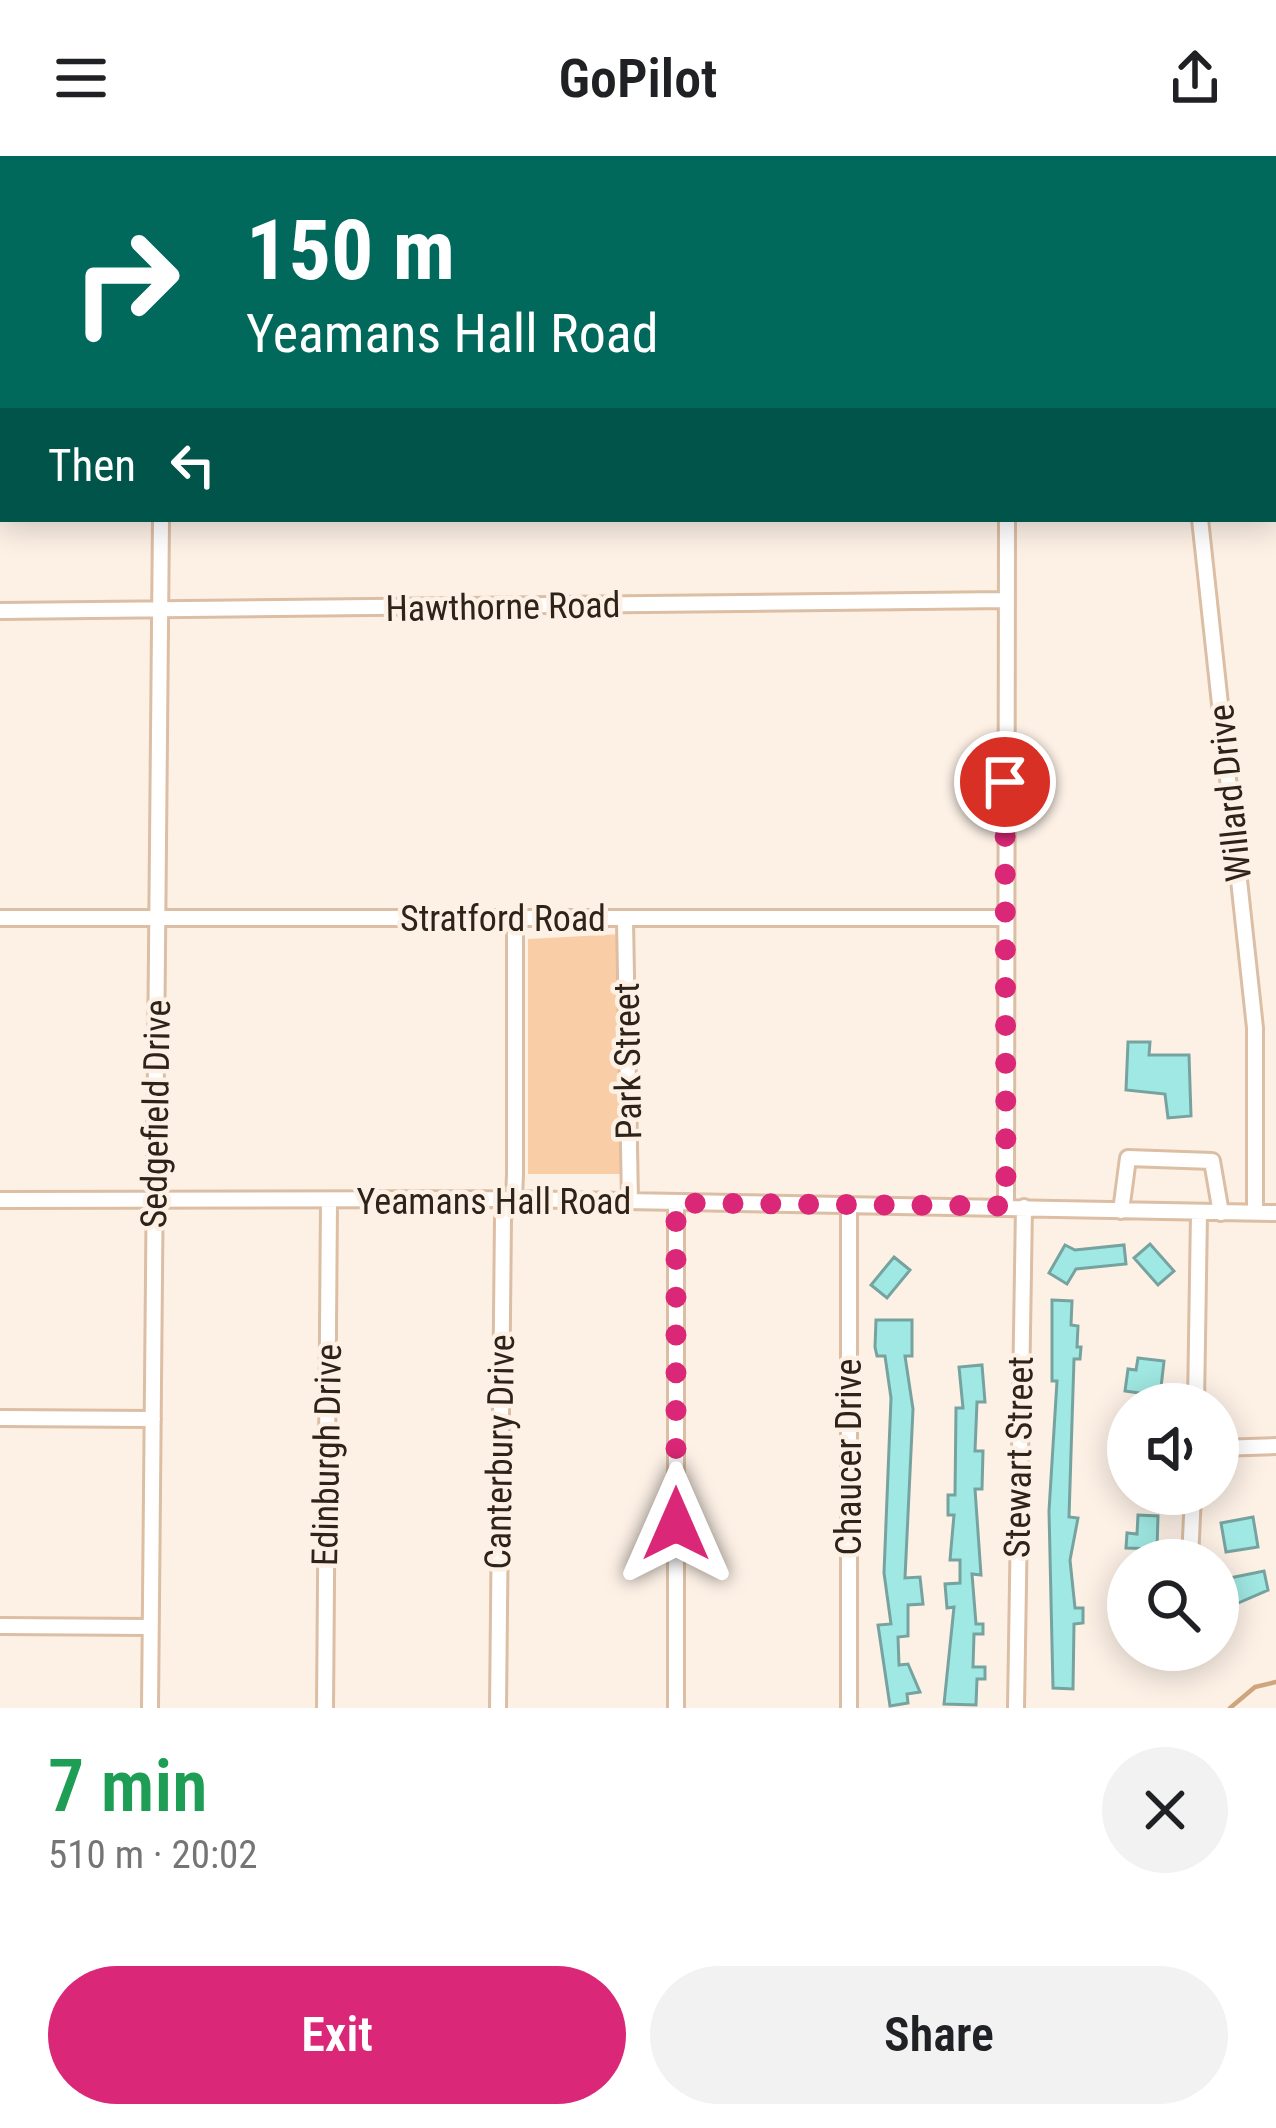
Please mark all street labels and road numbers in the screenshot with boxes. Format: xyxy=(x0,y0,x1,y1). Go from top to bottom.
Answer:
street label: Hawthorne Road xyxy=(385,584,621,630)
street label: Willard Drive xyxy=(1200,702,1260,884)
street label: Stratford Road xyxy=(400,898,606,940)
street label: Park Street xyxy=(606,982,650,1140)
street label: Sedgefield Drive xyxy=(133,999,179,1229)
street label: Yeamans Hall Road xyxy=(357,1181,631,1223)
street label: Canterbury Drive xyxy=(477,1334,523,1570)
street label: Edinburgh Drive xyxy=(304,1344,350,1566)
street label: Stewart Street xyxy=(996,1356,1042,1558)
street label: Chaucer Drive xyxy=(828,1359,870,1556)

